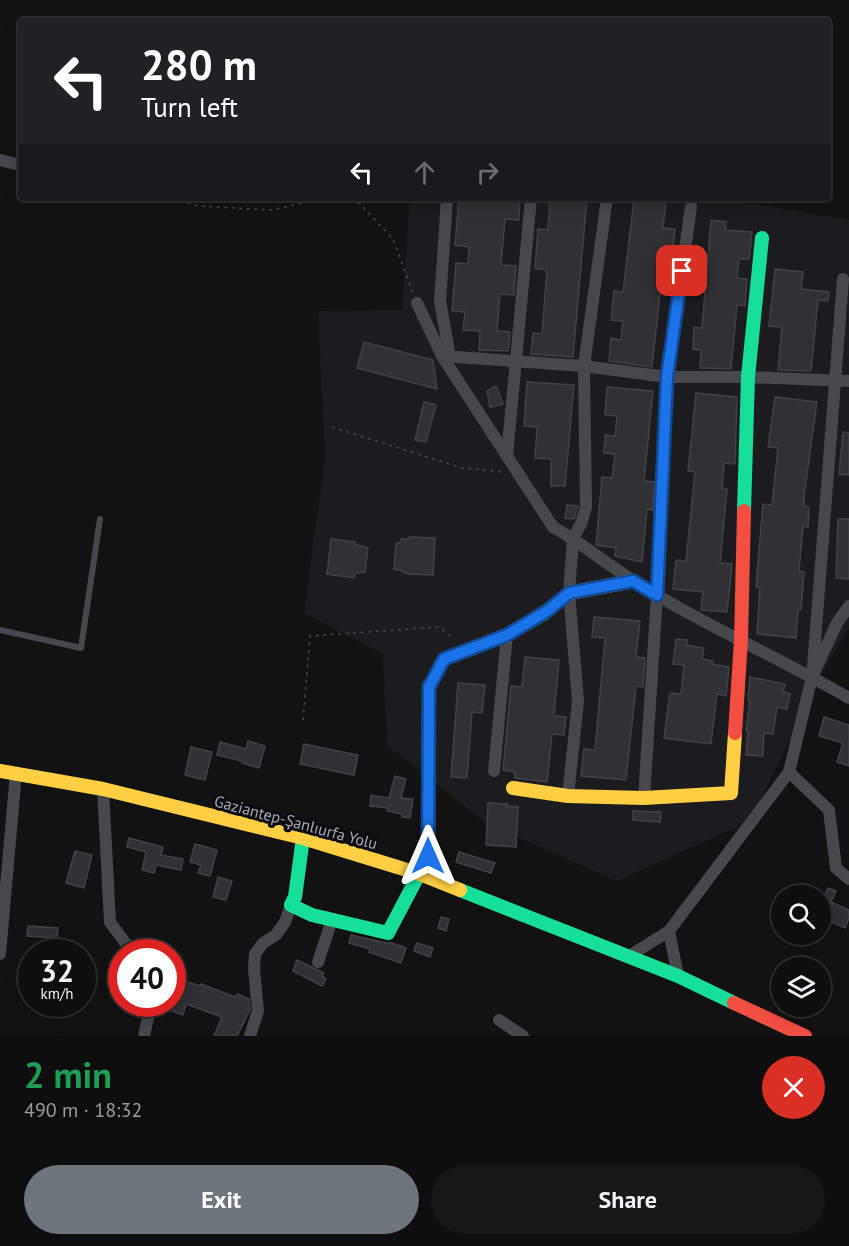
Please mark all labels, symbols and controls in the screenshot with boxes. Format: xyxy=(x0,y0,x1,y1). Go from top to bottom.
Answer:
text: 280 m xyxy=(141,37,257,92)
icon: left xyxy=(42,42,120,120)
text: Turn left xyxy=(141,90,238,124)
icon: left xyxy=(345,156,378,189)
icon: ahead xyxy=(408,156,441,189)
icon: right xyxy=(471,156,504,189)
pin xyxy=(656,245,707,296)
icon: arrive xyxy=(665,254,698,287)
street label: Gaziantep-Şanlıurfa Yolu xyxy=(212,791,380,853)
position arrow xyxy=(396,824,460,888)
map controls xyxy=(771,885,831,1017)
button: search xyxy=(771,885,831,945)
speed limit sign: 40 xyxy=(108,939,186,1017)
text: 32 xyxy=(40,951,74,990)
button: layers xyxy=(771,957,831,1017)
text: km/h xyxy=(41,984,73,1003)
text: 2 min xyxy=(24,1051,112,1098)
button: close xyxy=(762,1056,825,1119)
text: 490 m · 18:32 xyxy=(24,1097,142,1123)
button: Exit xyxy=(24,1165,419,1234)
button: Share xyxy=(431,1165,825,1234)

